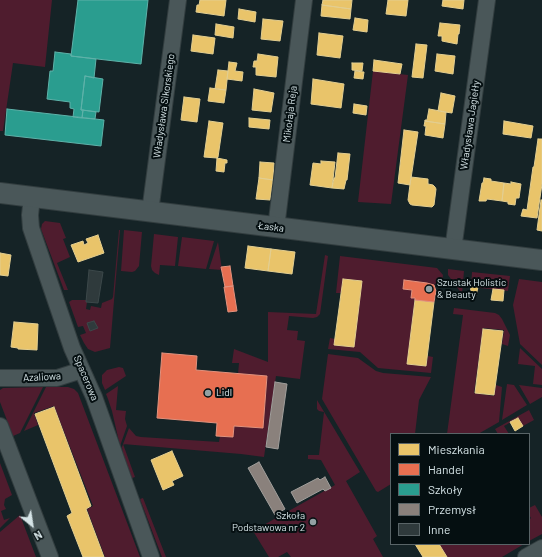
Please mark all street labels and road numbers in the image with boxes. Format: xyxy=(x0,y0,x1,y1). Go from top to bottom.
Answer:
street label: Władysława Sikorskiego xyxy=(151,53,177,159)
street label: Władysława Jagiełły xyxy=(458,80,482,170)
street label: Mikołaja Reja xyxy=(281,85,299,143)
street label: Łaska xyxy=(257,219,285,235)
street label: Spacerowa xyxy=(71,354,101,402)
street label: Azaliowa xyxy=(23,370,61,384)

